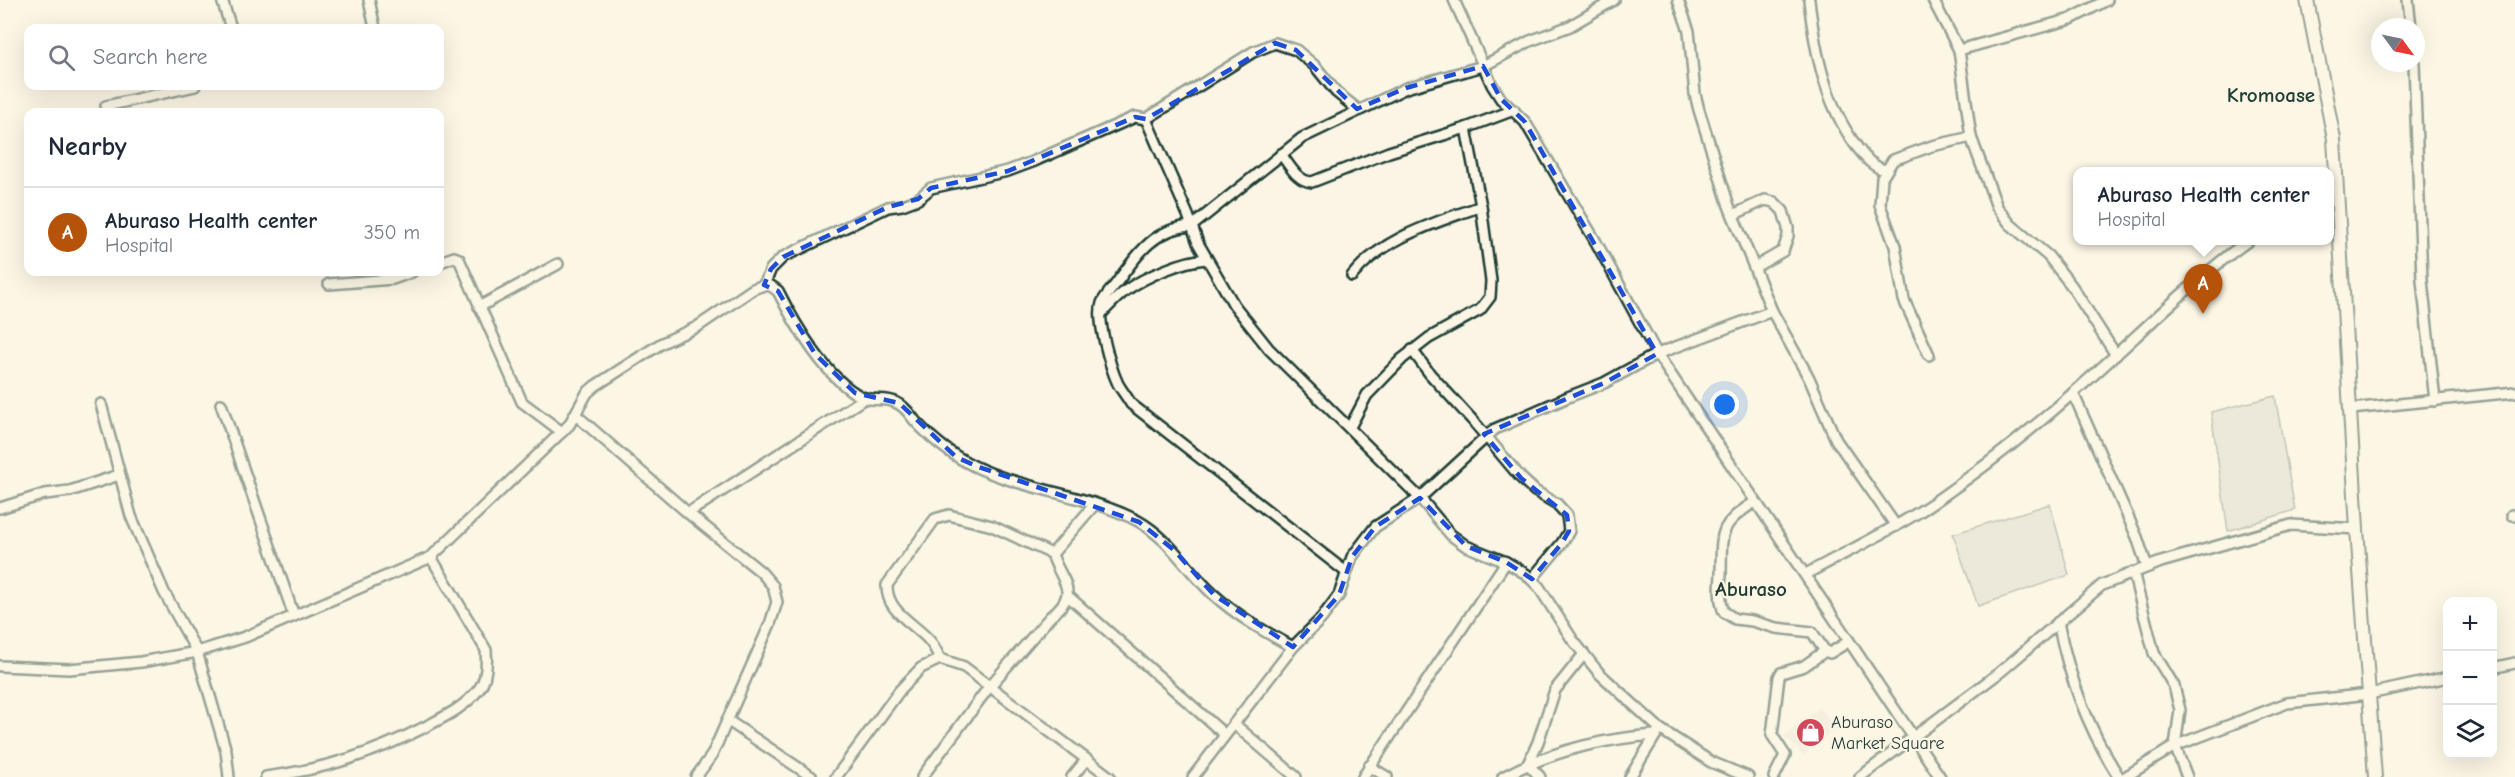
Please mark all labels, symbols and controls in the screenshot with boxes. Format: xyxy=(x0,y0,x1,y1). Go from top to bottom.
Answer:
north arrow xyxy=(2371,18,2425,72)
search box xyxy=(24,24,444,90)
icon: search xyxy=(45,41,78,74)
text: Search here xyxy=(93,44,208,70)
district label: Kromoase xyxy=(2227,83,2315,107)
text: Nearby xyxy=(48,132,127,162)
popup xyxy=(2073,167,2334,245)
text: Aburaso Health center xyxy=(2097,182,2310,208)
text: Aburaso Health center xyxy=(105,208,317,234)
text: Hospital xyxy=(2097,208,2166,231)
text: A xyxy=(62,221,73,244)
text: 350 m xyxy=(364,221,420,244)
text: Hospital xyxy=(105,234,173,257)
pin: A xyxy=(2184,264,2222,314)
your location xyxy=(1710,390,1739,419)
district label: Aburaso xyxy=(1715,577,1787,601)
map controls xyxy=(2443,597,2497,759)
button: + xyxy=(2443,597,2497,651)
button: − xyxy=(2443,651,2497,705)
button: layers xyxy=(2443,705,2497,759)
place label: Aburaso Market Square xyxy=(1831,712,1945,754)
shop icon: Aburaso Market Square xyxy=(1794,716,1826,748)

